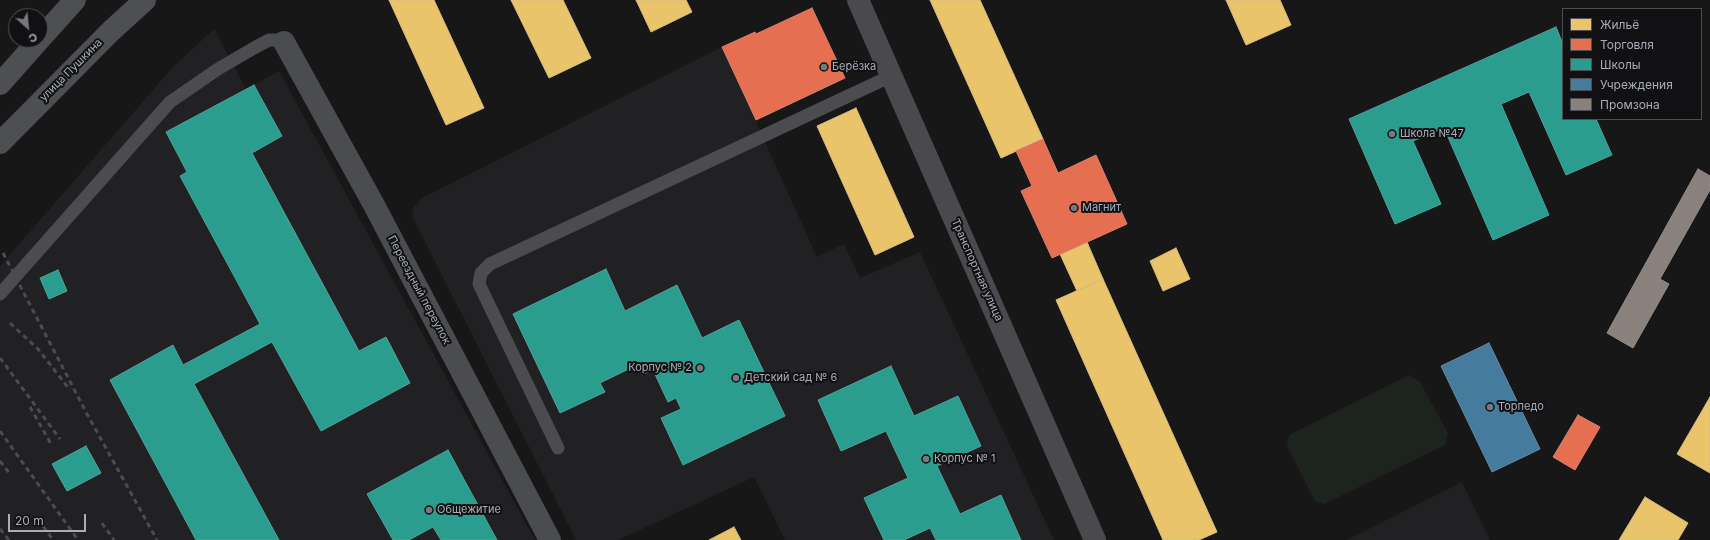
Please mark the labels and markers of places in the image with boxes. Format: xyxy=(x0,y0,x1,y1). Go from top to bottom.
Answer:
place label: Берёзка xyxy=(832,60,876,74)
marker: Берёзка xyxy=(819,62,829,72)
place label: Школа №47 xyxy=(1400,127,1464,141)
marker: Школа №47 xyxy=(1387,129,1397,139)
place label: Магнит xyxy=(1082,201,1121,215)
marker: Магнит xyxy=(1069,203,1079,213)
place label: Корпус № 2 xyxy=(628,361,692,375)
marker: Корпус № 2 xyxy=(695,363,705,373)
place label: Детский сад № 6 xyxy=(744,371,837,385)
marker: Детский сад № 6 xyxy=(731,373,741,383)
place label: Торпедо xyxy=(1498,400,1544,414)
marker: Торпедо xyxy=(1485,402,1495,412)
place label: Корпус № 1 xyxy=(934,452,996,466)
marker: Корпус № 1 xyxy=(921,454,931,464)
place label: Общежитие xyxy=(437,503,501,517)
marker: Общежитие xyxy=(424,505,434,515)

